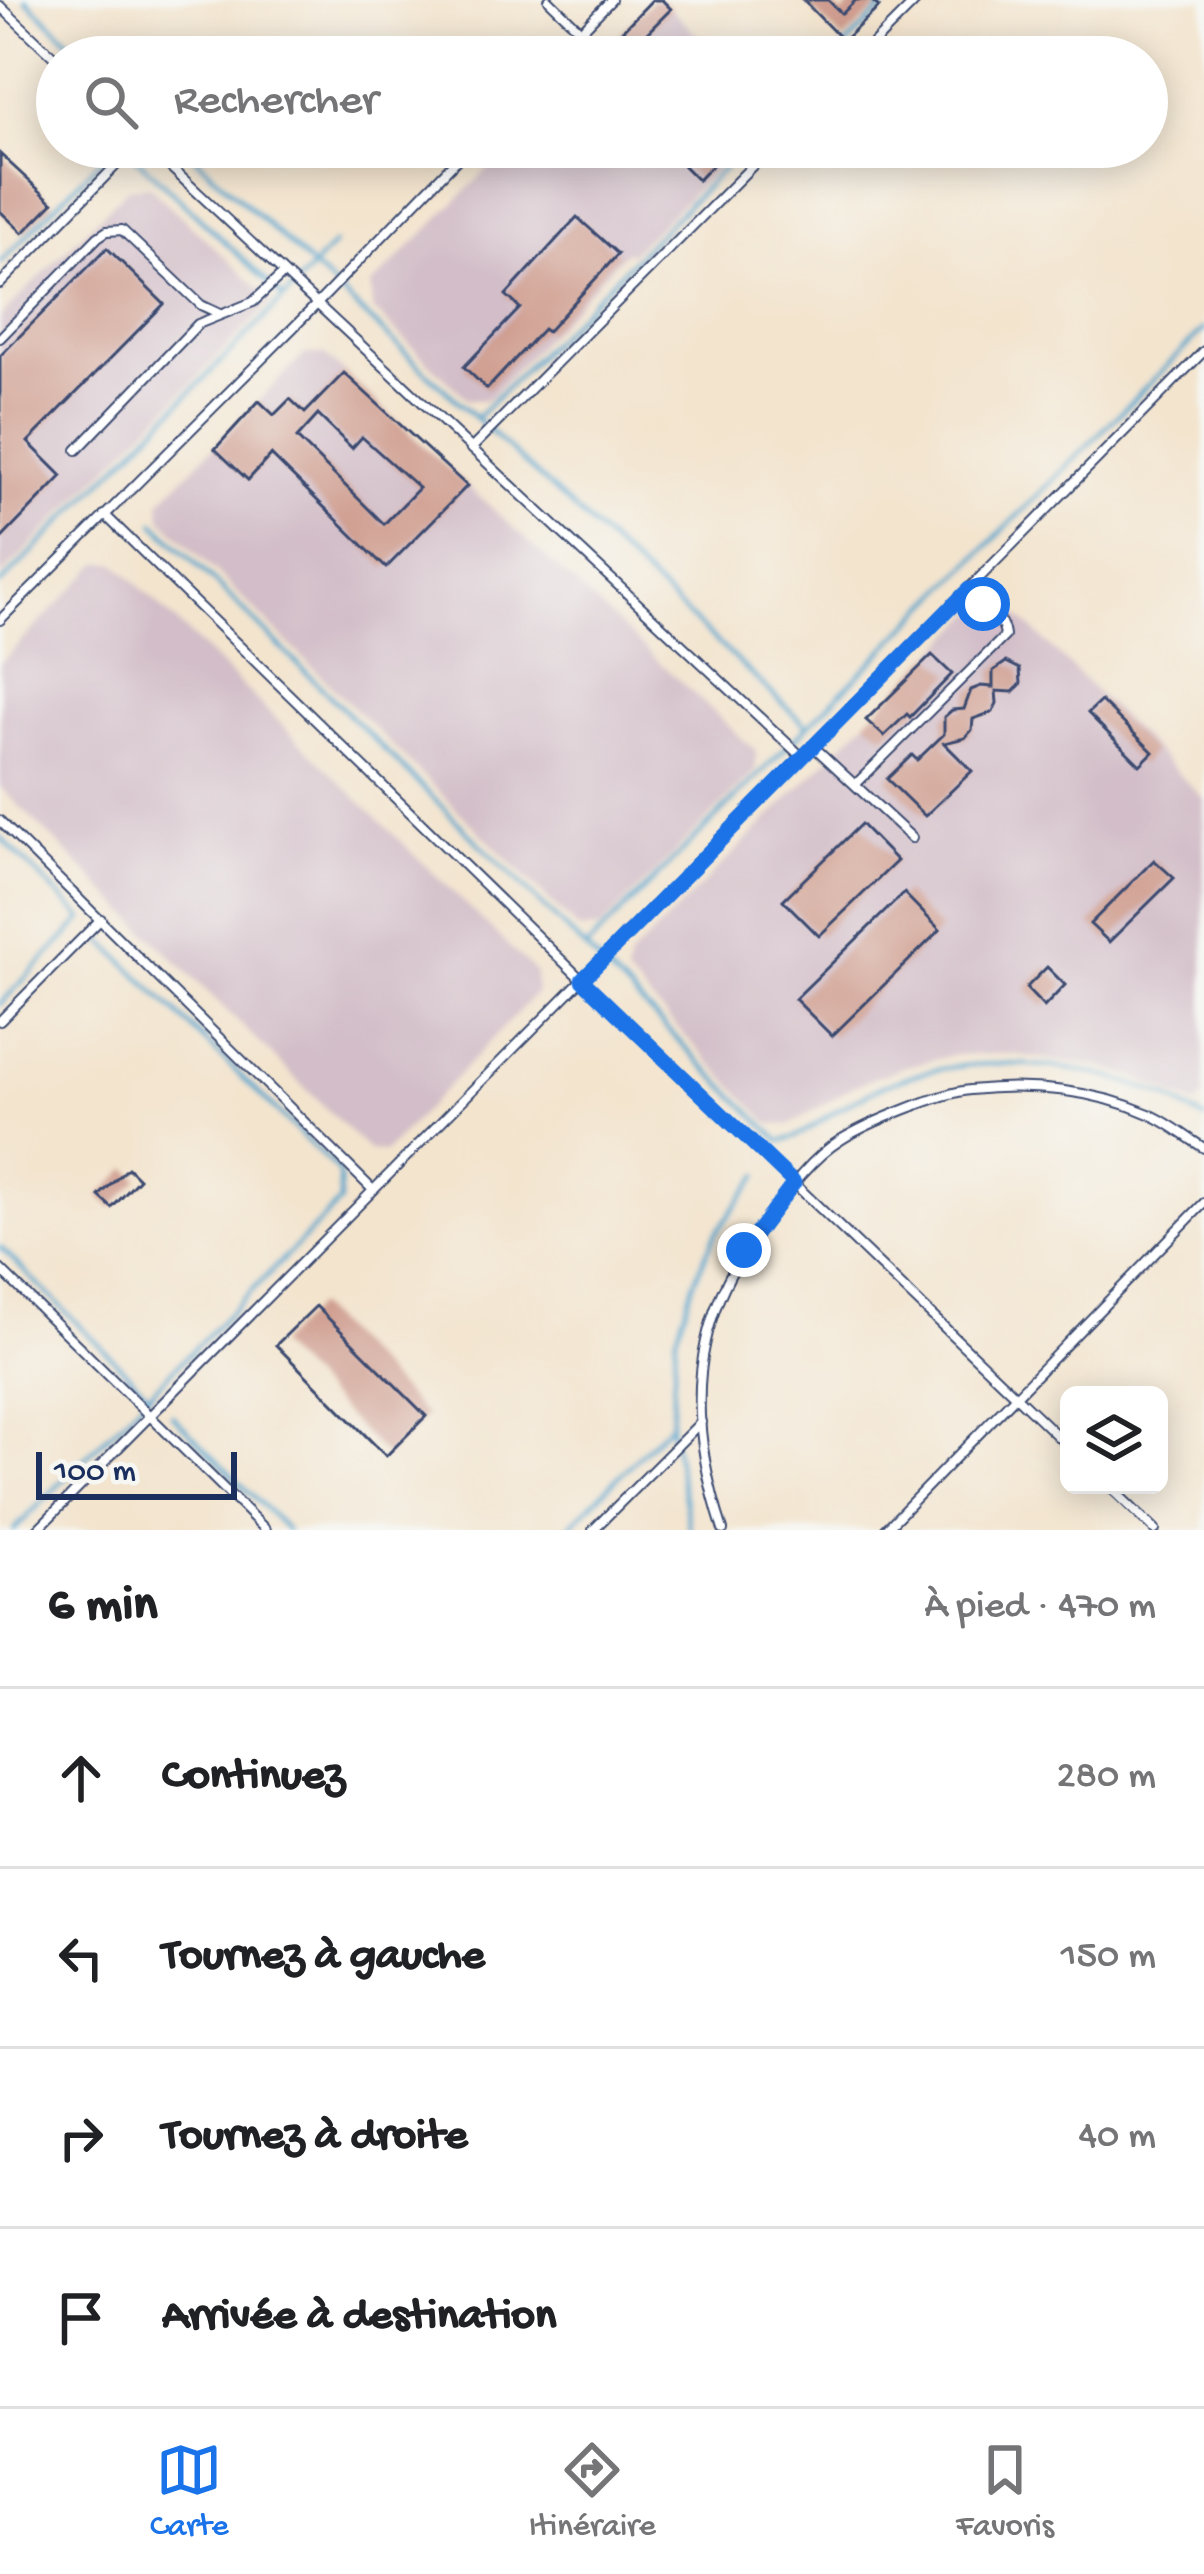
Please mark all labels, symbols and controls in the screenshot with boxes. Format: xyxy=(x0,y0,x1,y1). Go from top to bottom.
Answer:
search box xyxy=(36,36,1168,168)
icon: search xyxy=(78,69,144,135)
text: Rechercher xyxy=(174,76,378,129)
route start xyxy=(956,577,1010,631)
route end xyxy=(717,1223,771,1277)
map controls xyxy=(1060,1386,1168,1494)
button: layers xyxy=(1060,1386,1168,1494)
scale bar xyxy=(36,1446,237,1499)
text: 100 m xyxy=(54,1454,136,1492)
text: 6 min xyxy=(48,1578,157,1638)
text: À pied · 470 m xyxy=(925,1585,1156,1631)
icon: ahead xyxy=(48,1745,114,1811)
text: Continuez xyxy=(162,1751,345,1804)
text: 280 m xyxy=(1056,1755,1156,1801)
icon: left xyxy=(48,1925,114,1991)
text: Tournez à gauche xyxy=(162,1931,485,1984)
text: 150 m xyxy=(1061,1935,1156,1981)
icon: right xyxy=(48,2105,114,2171)
text: Tournez à droite xyxy=(162,2111,467,2164)
text: 40 m xyxy=(1078,2115,1156,2161)
icon: arrive xyxy=(48,2285,114,2351)
text: Arrivée à destination xyxy=(162,2291,556,2344)
tab: Carte xyxy=(150,2437,229,2547)
tab: Itinéraire xyxy=(529,2437,656,2547)
tab: Favoris xyxy=(956,2437,1054,2547)

